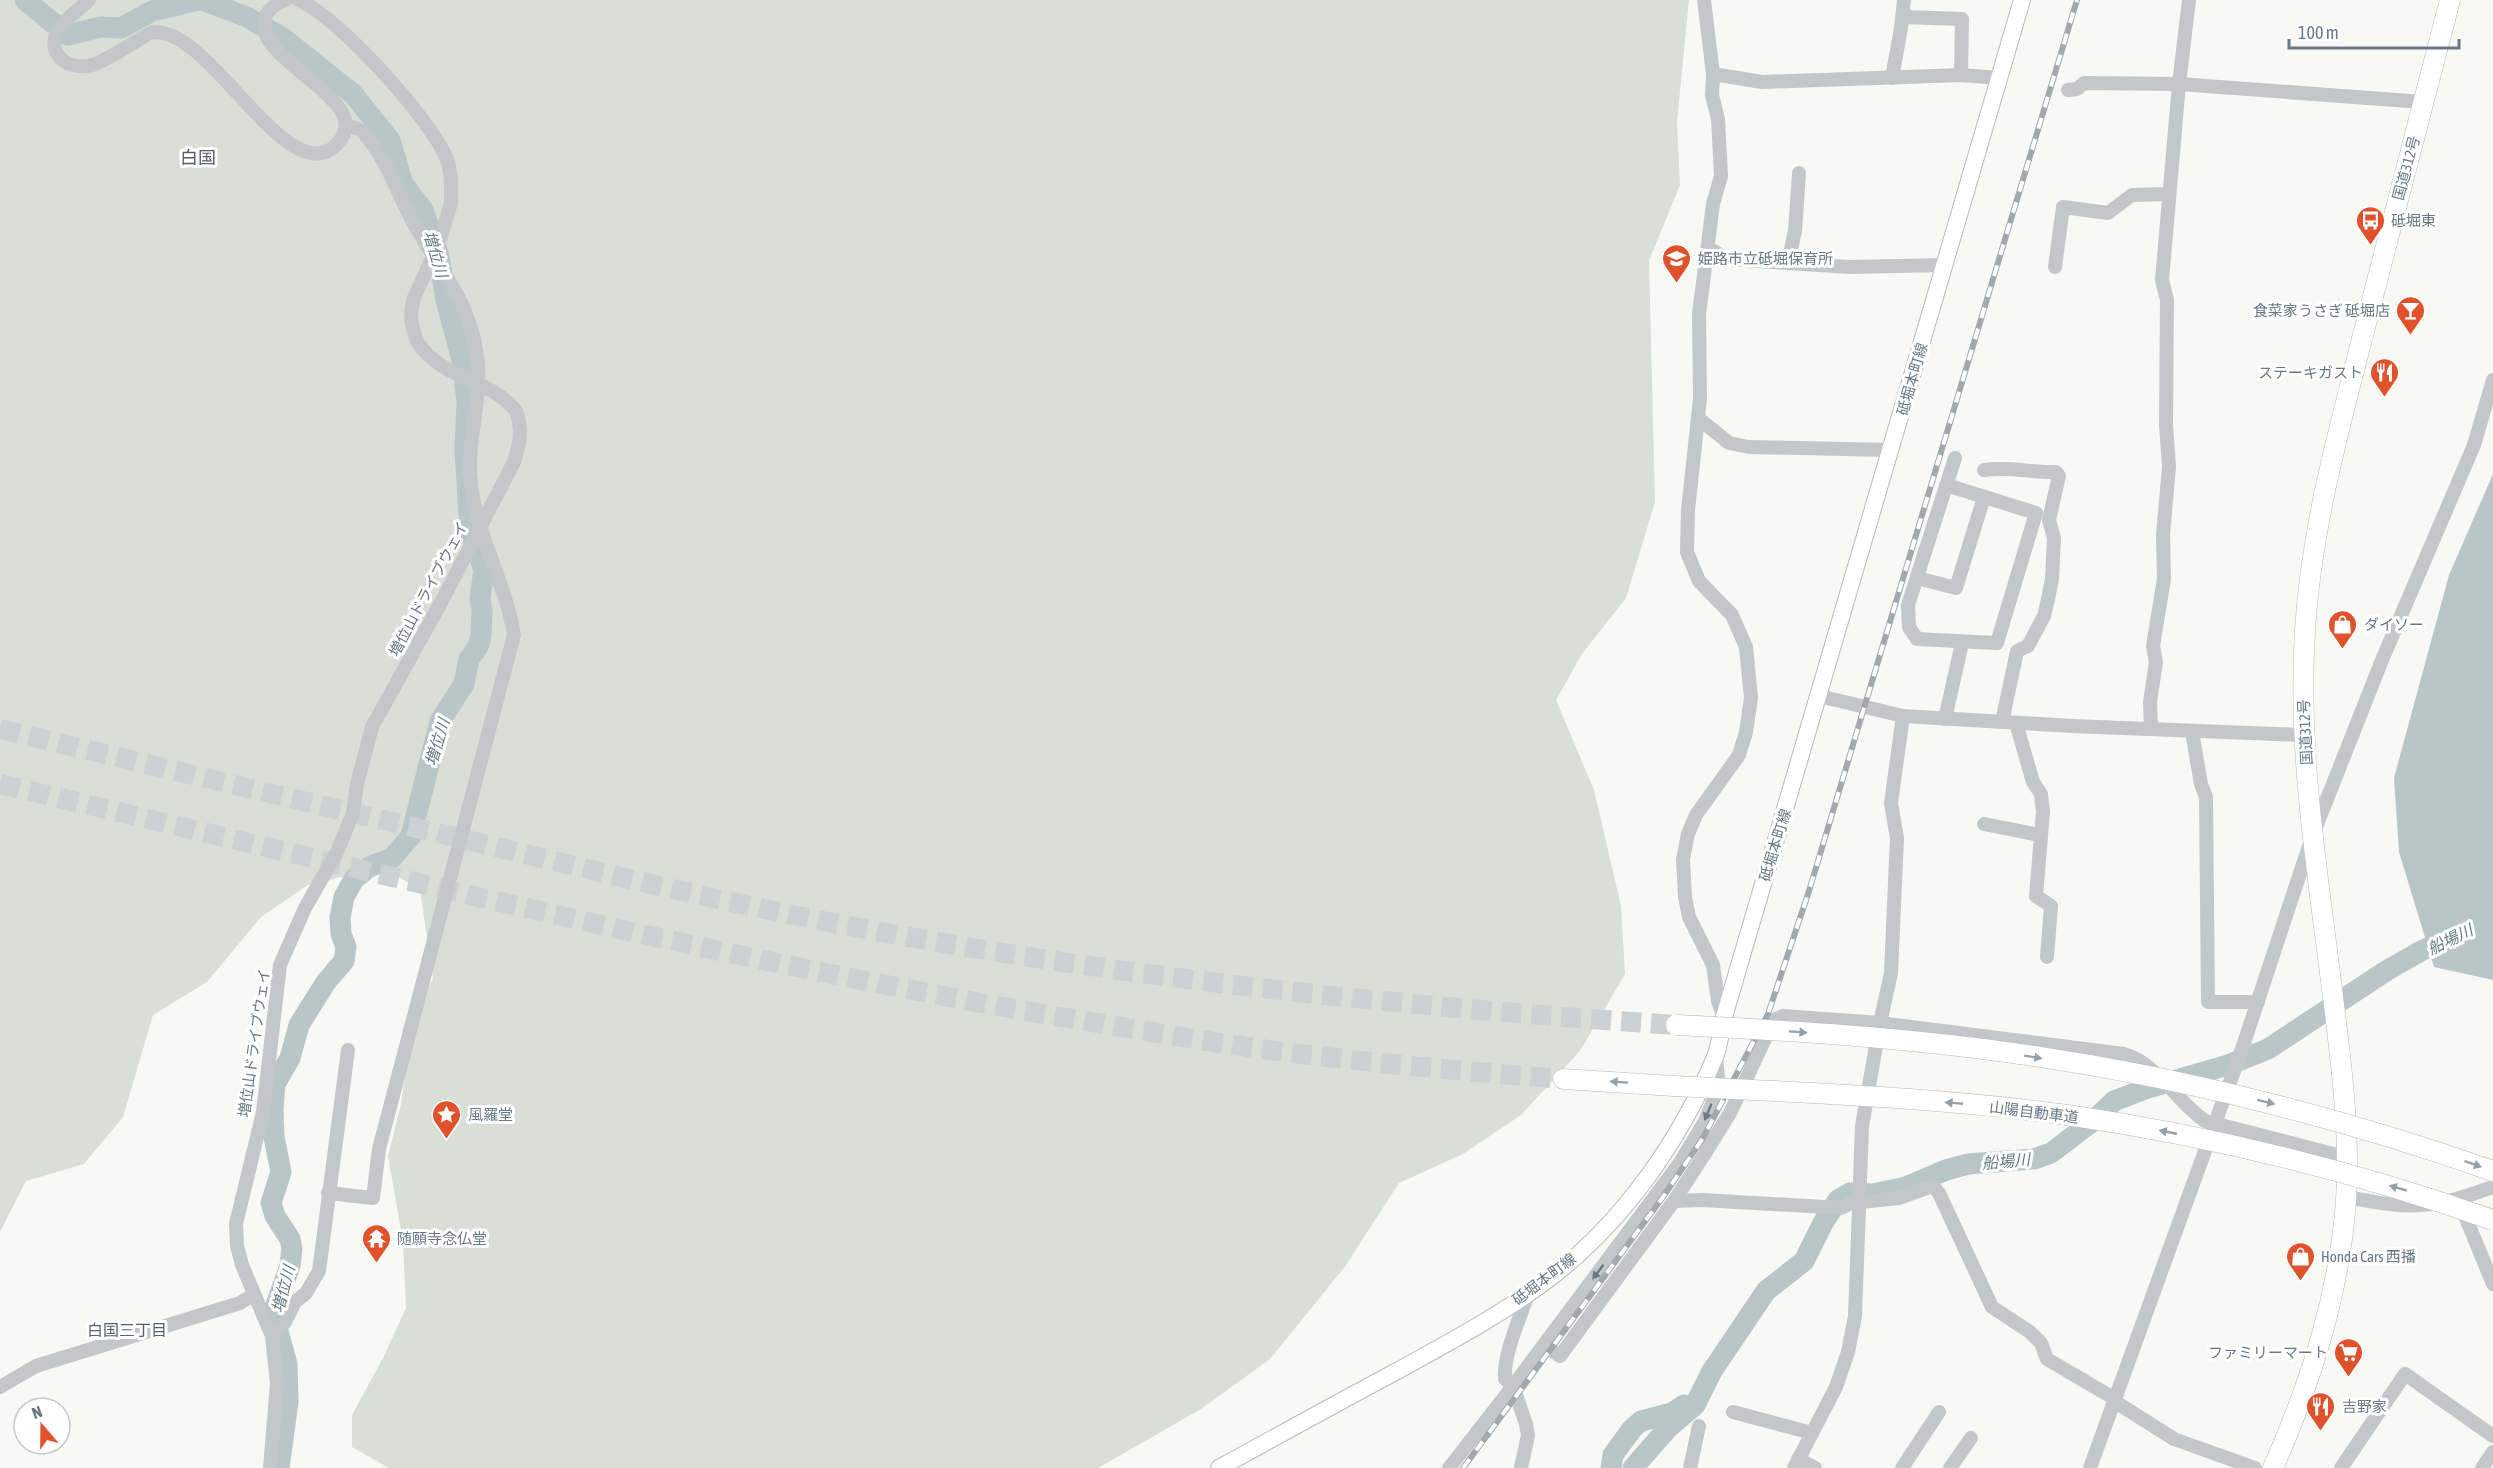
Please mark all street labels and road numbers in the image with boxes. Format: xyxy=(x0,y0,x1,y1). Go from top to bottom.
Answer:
street label: 国道312号 xyxy=(2389,134,2423,202)
street label: 砥堀本町線 xyxy=(1893,341,1931,417)
street label: 増位山ドライブウェイ xyxy=(385,519,471,659)
street label: 国道312号 xyxy=(2295,699,2315,765)
street label: 砥堀本町線 xyxy=(1756,807,1794,883)
street label: 増位山ドライブウェイ xyxy=(235,968,273,1118)
street label: 山陽自動車道 xyxy=(1988,1098,2080,1126)
street label: 砥堀本町線 xyxy=(1509,1250,1579,1308)

